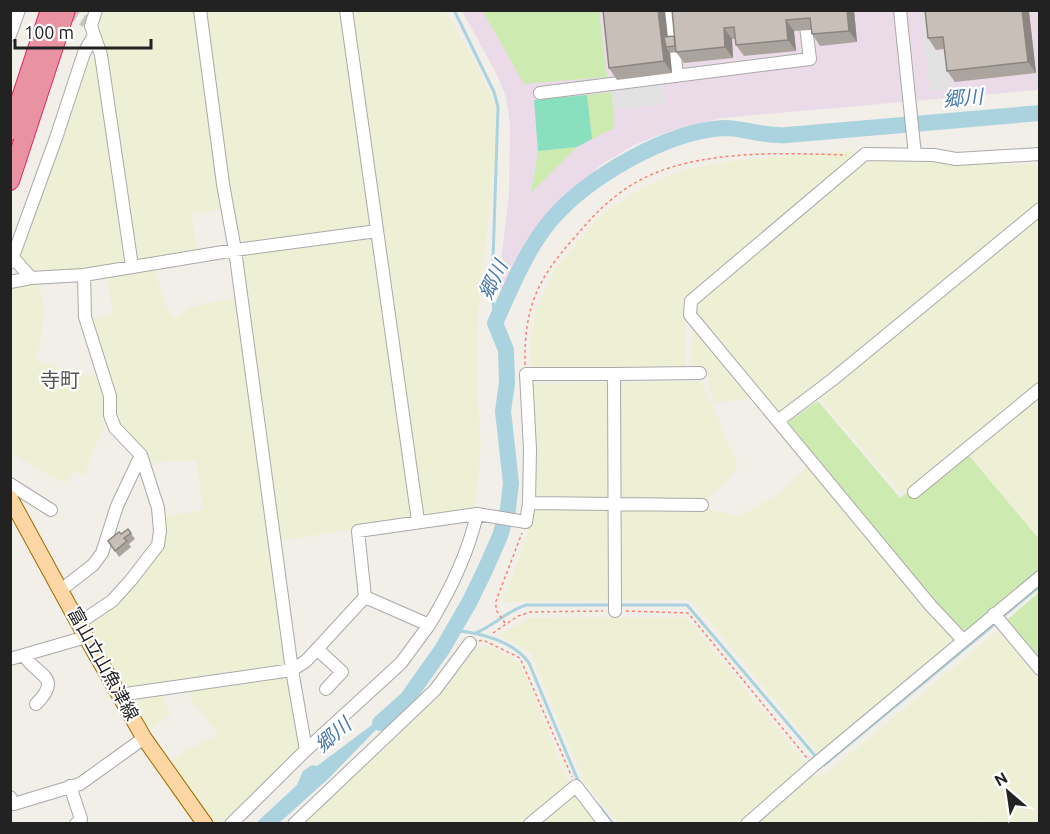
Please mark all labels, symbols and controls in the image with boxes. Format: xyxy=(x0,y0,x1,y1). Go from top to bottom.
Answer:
scale bar xyxy=(15,12,152,50)
text: 100 m xyxy=(24,22,74,42)
water label: 郷川 xyxy=(942,84,986,111)
water label: 郷川 xyxy=(473,255,513,303)
district label: 寺町 xyxy=(40,368,80,391)
street label: 富山立山魚津線 xyxy=(65,604,143,723)
water label: 郷川 xyxy=(310,712,357,756)
north arrow xyxy=(978,762,1038,822)
text: N xyxy=(991,768,1010,790)

